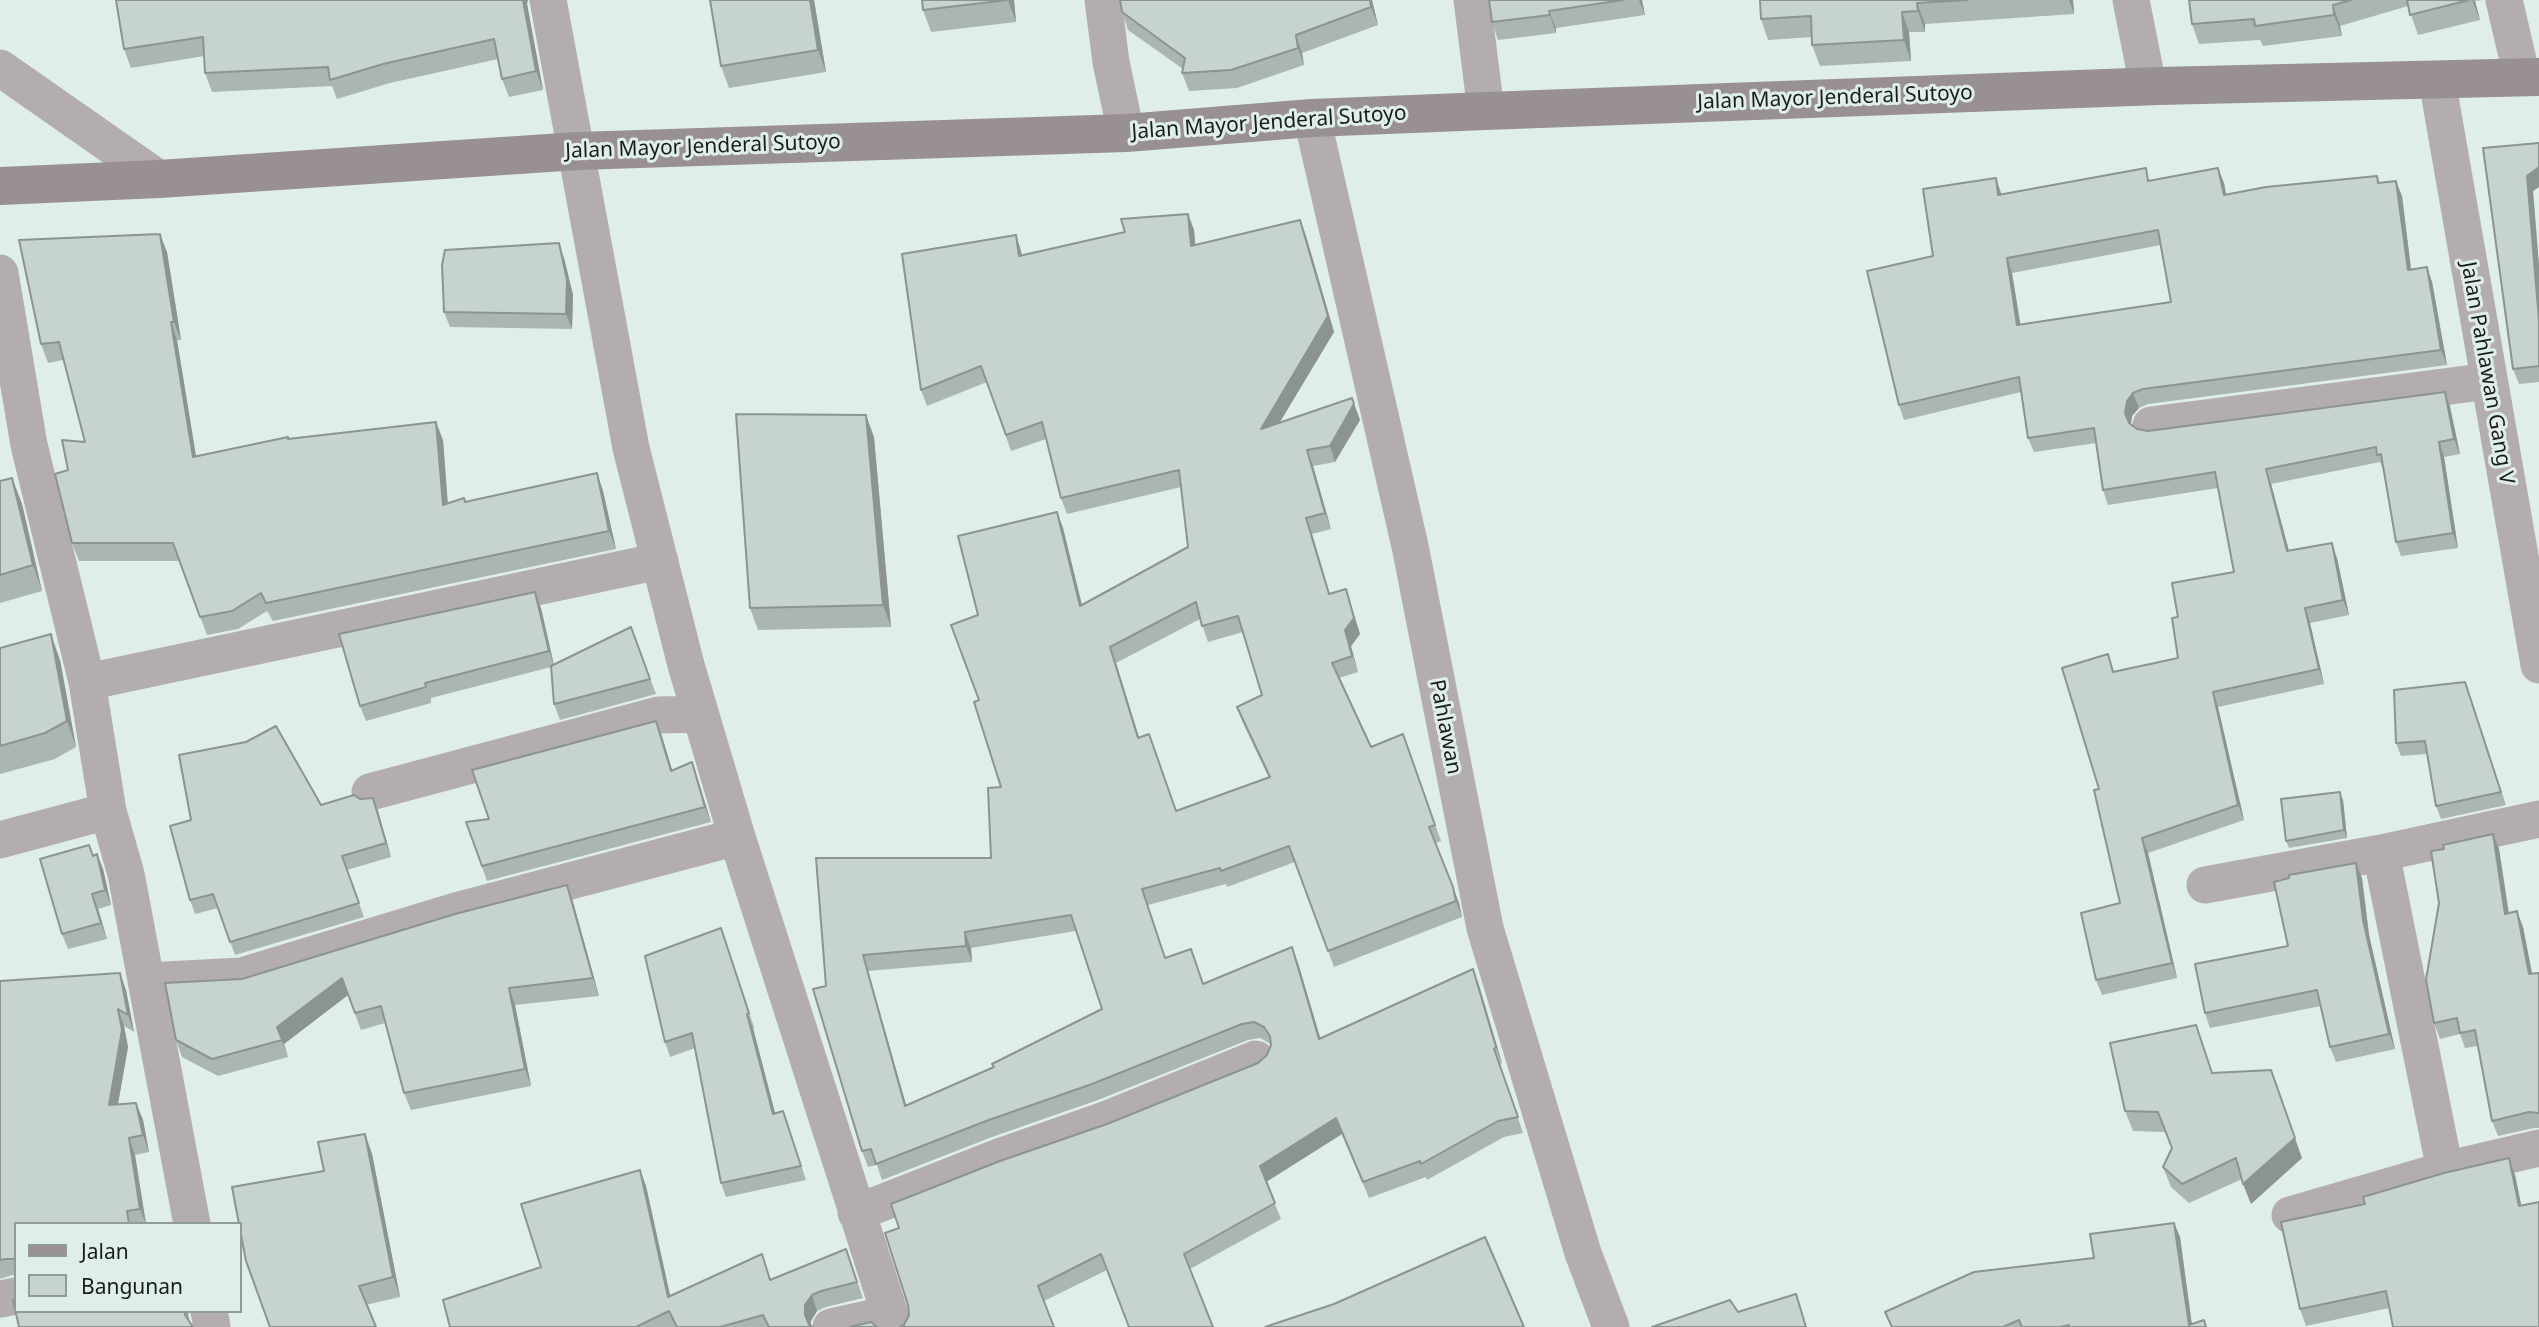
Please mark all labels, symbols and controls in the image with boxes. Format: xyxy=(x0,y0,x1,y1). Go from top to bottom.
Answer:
street label: Jalan Mayor Jenderal Sutoyo xyxy=(1697,81,1973,115)
street label: Jalan Mayor Jenderal Sutoyo xyxy=(1131,101,1407,145)
street label: Jalan Mayor Jenderal Sutoyo xyxy=(565,130,841,164)
street label: Jalan Pahlawan Gang V xyxy=(2455,260,2519,486)
street label: Pahlawan xyxy=(1423,678,1467,776)
legend xyxy=(14,1222,242,1313)
text: Jalan xyxy=(81,1237,129,1265)
text: Bangunan xyxy=(81,1272,183,1300)

